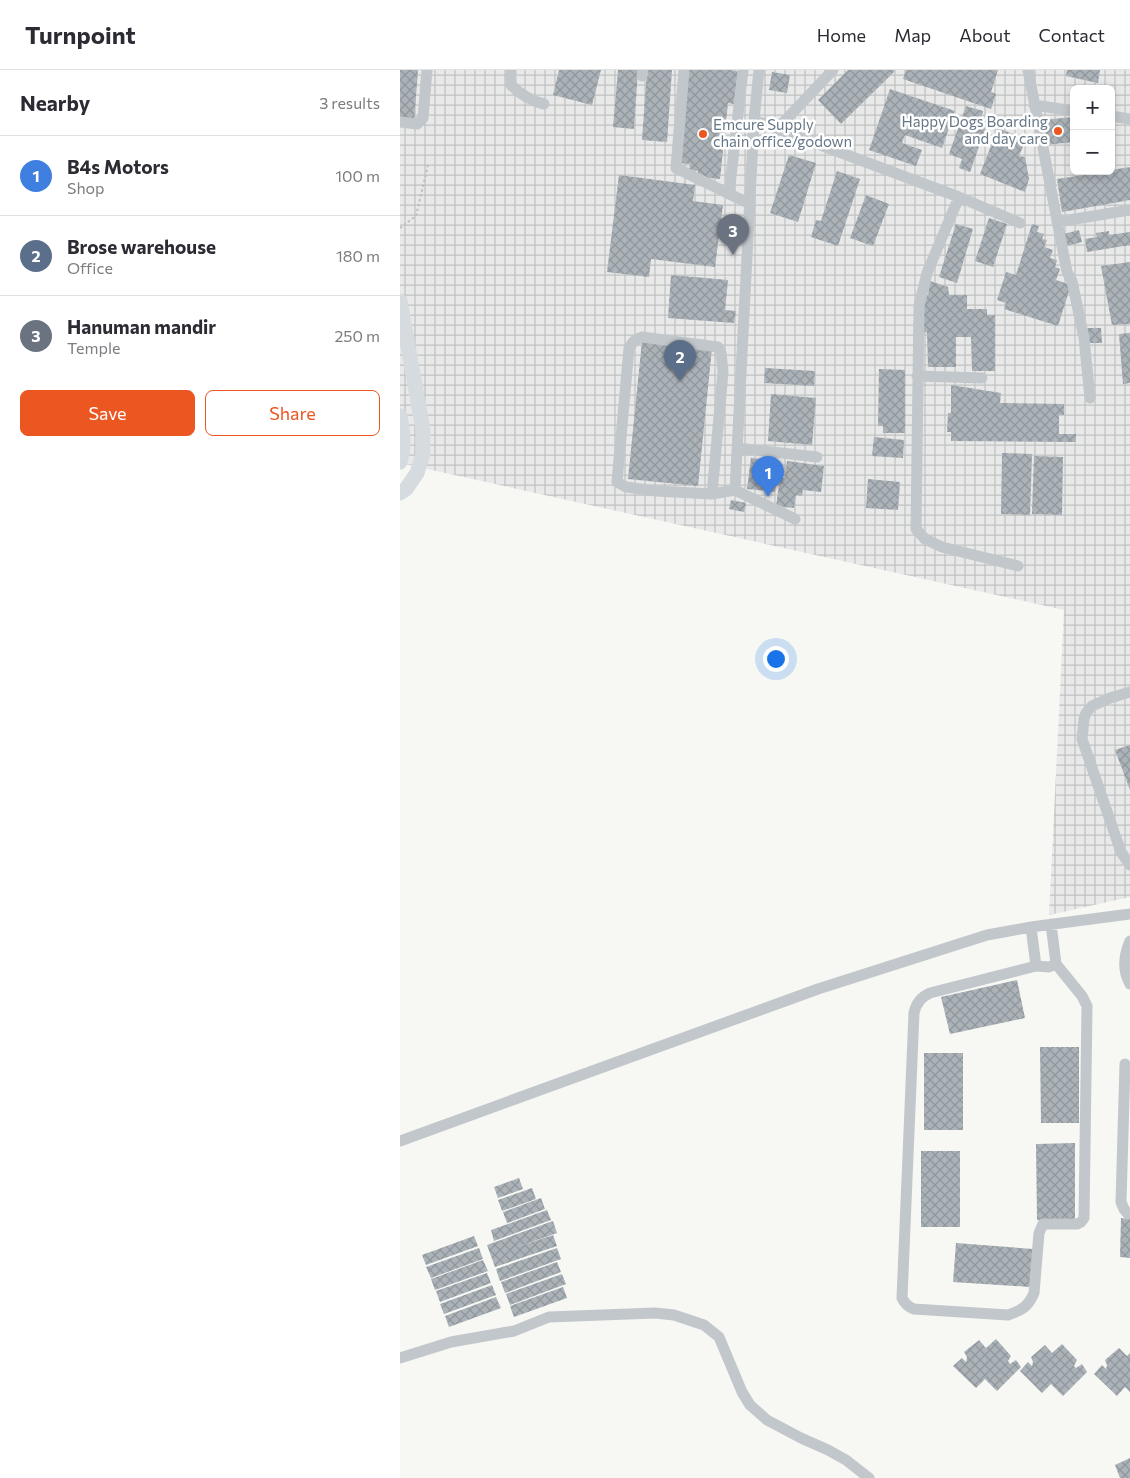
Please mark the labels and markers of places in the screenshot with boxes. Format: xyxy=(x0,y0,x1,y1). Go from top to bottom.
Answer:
place label: Happy Dogs Boarding and day care xyxy=(901,112,1048,147)
place label: Emcure Supply chain office/godown xyxy=(713,115,852,150)
marker: Happy Dogs Boarding and day care xyxy=(1052,125,1064,137)
marker: Emcure Supply chain office/godown xyxy=(697,128,709,140)
pin: 3 xyxy=(717,214,749,255)
pin: 2 xyxy=(664,340,696,381)
pin: 1 xyxy=(752,456,784,497)

